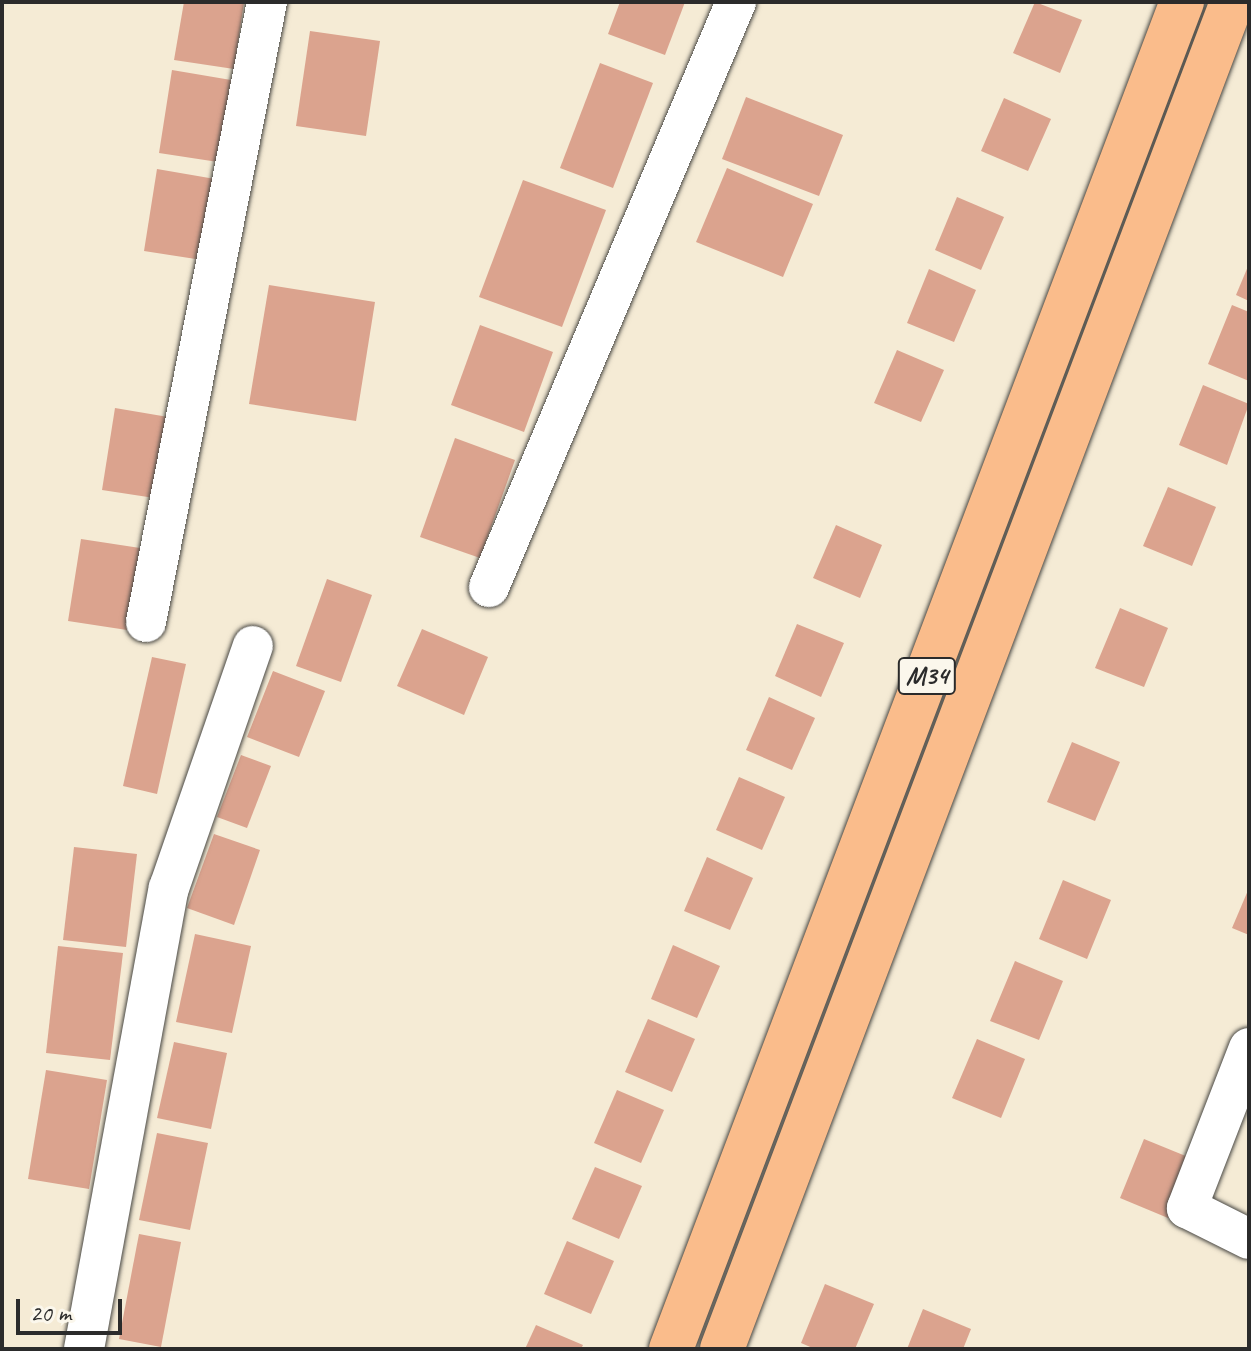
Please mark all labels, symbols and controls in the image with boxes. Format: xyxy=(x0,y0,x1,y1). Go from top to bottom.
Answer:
road number: M34 xyxy=(897,654,957,698)
scale bar xyxy=(20,1283,126,1333)
text: 20 m xyxy=(30,1298,71,1328)

